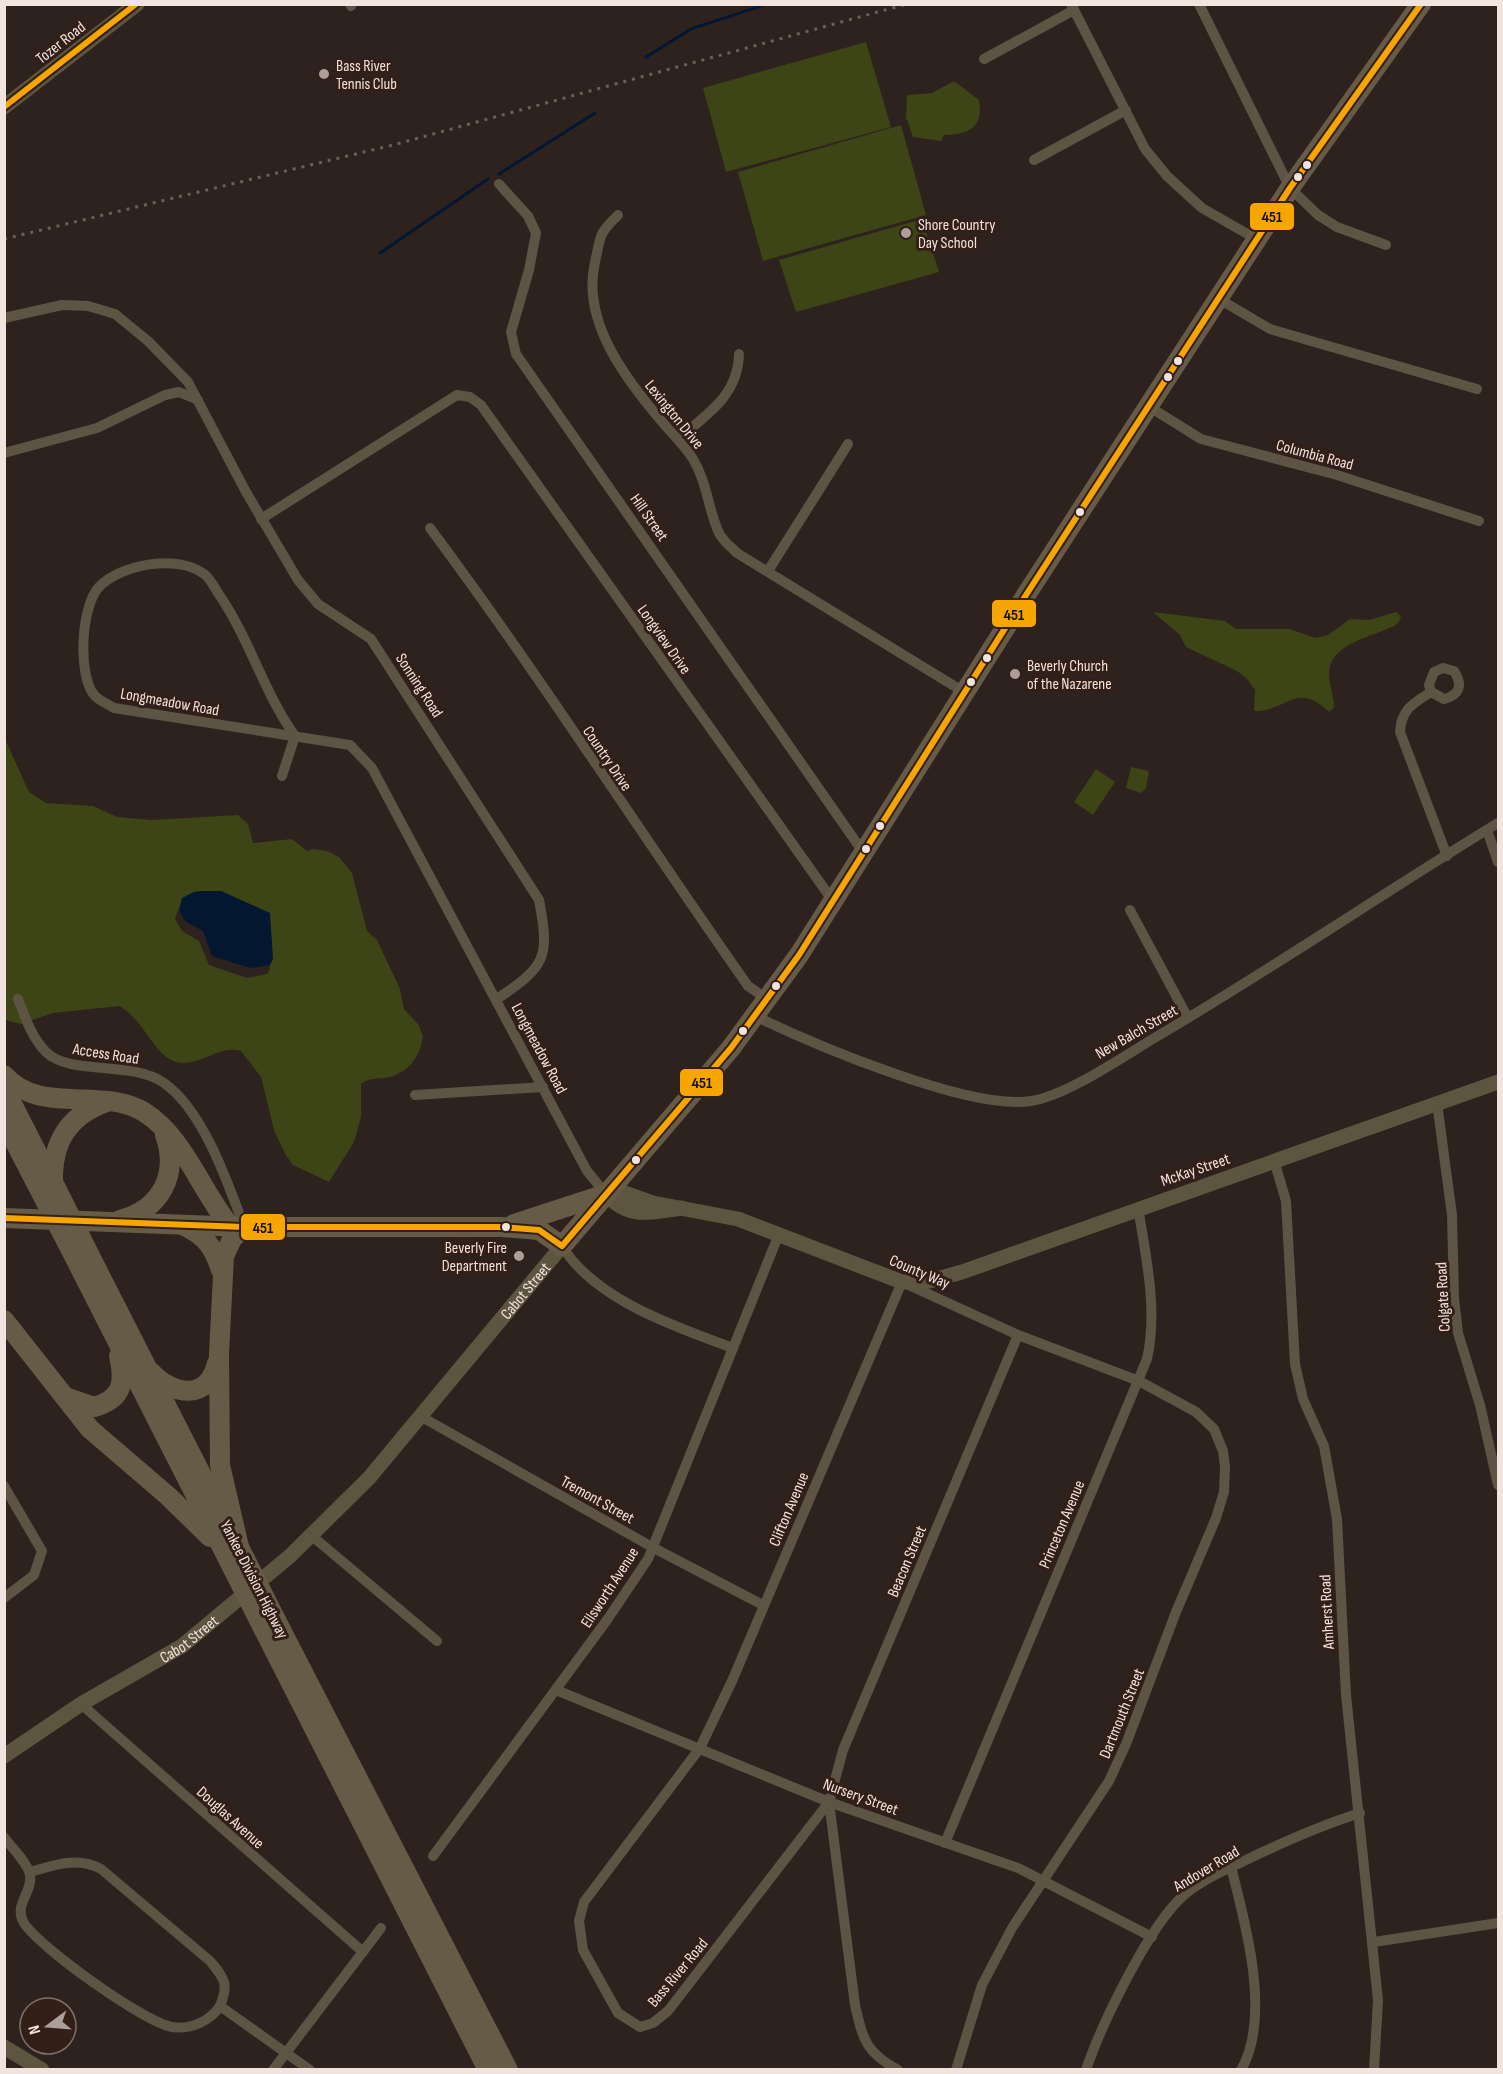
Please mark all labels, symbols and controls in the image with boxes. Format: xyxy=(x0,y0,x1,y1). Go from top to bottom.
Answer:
street label: Tozer Road xyxy=(32,18,90,68)
place label: Bass River Tennis Club xyxy=(336,57,397,94)
marker: Bass River Tennis Club xyxy=(317,67,331,81)
unlabelled marker xyxy=(1301,159,1313,171)
unlabelled marker xyxy=(1292,171,1304,183)
line badge: 451 xyxy=(1249,202,1295,231)
text: 451 xyxy=(1262,208,1283,227)
place label: Shore Country Day School xyxy=(918,216,995,253)
marker: Shore Country Day School xyxy=(899,226,913,240)
unlabelled marker xyxy=(1172,355,1184,367)
unlabelled marker xyxy=(1162,371,1174,383)
street label: Lexington Drive xyxy=(640,377,707,453)
street label: Columbia Road xyxy=(1274,436,1355,475)
street label: Hill Street xyxy=(626,491,672,545)
unlabelled marker xyxy=(1074,506,1086,518)
line badge: 451 xyxy=(991,599,1037,628)
street label: Longview Drive xyxy=(633,601,695,678)
text: 451 xyxy=(1004,606,1025,625)
street label: Sonning Road xyxy=(391,650,446,721)
unlabelled marker xyxy=(981,652,993,664)
place label: Beverly Church of the Nazarene xyxy=(1027,657,1112,694)
marker: Beverly Church of the Nazarene xyxy=(1008,667,1022,681)
unlabelled marker xyxy=(965,676,977,688)
street label: Longmeadow Road xyxy=(119,684,221,721)
street label: Country Drive xyxy=(578,723,635,795)
unlabelled marker xyxy=(874,820,886,832)
unlabelled marker xyxy=(860,843,872,855)
unlabelled marker xyxy=(770,980,782,992)
street label: Longmeadow Road xyxy=(507,1000,571,1097)
street label: New Balch Street xyxy=(1092,1001,1181,1064)
unlabelled marker xyxy=(737,1025,749,1037)
street label: Access Road xyxy=(70,1040,140,1069)
line badge: 451 xyxy=(679,1068,724,1097)
text: 451 xyxy=(692,1074,713,1093)
street label: McKay Street xyxy=(1159,1150,1233,1191)
unlabelled marker xyxy=(630,1154,642,1166)
line badge: 451 xyxy=(240,1213,286,1241)
text: 451 xyxy=(253,1219,274,1238)
unlabelled marker xyxy=(500,1221,512,1233)
place label: Beverly Fire Department xyxy=(442,1239,507,1276)
marker: Beverly Fire Department xyxy=(512,1249,526,1263)
street label: County Way xyxy=(886,1251,952,1294)
street label: Cabot Street xyxy=(497,1259,555,1324)
street label: Colgate Road xyxy=(1432,1261,1455,1332)
street label: Clifton Avenue xyxy=(765,1470,813,1549)
street label: Tremont Street xyxy=(557,1472,637,1528)
street label: Princeton Avenue xyxy=(1035,1478,1089,1571)
street label: Yankee Division Highway xyxy=(216,1517,292,1642)
street label: Beacon Street xyxy=(884,1523,931,1600)
street label: Ellsworth Avenue xyxy=(577,1544,643,1632)
street label: Amherst Road xyxy=(1316,1574,1339,1651)
street label: Cabot Street xyxy=(157,1612,223,1668)
street label: Dartmouth Street xyxy=(1096,1666,1149,1761)
street label: Nursery Street xyxy=(820,1775,901,1820)
street label: Douglas Avenue xyxy=(192,1783,268,1853)
street label: Andover Road xyxy=(1170,1842,1243,1897)
street label: Bass River Road xyxy=(644,1935,712,2011)
north arrow xyxy=(18,1996,78,2056)
text: N xyxy=(25,2023,45,2036)

